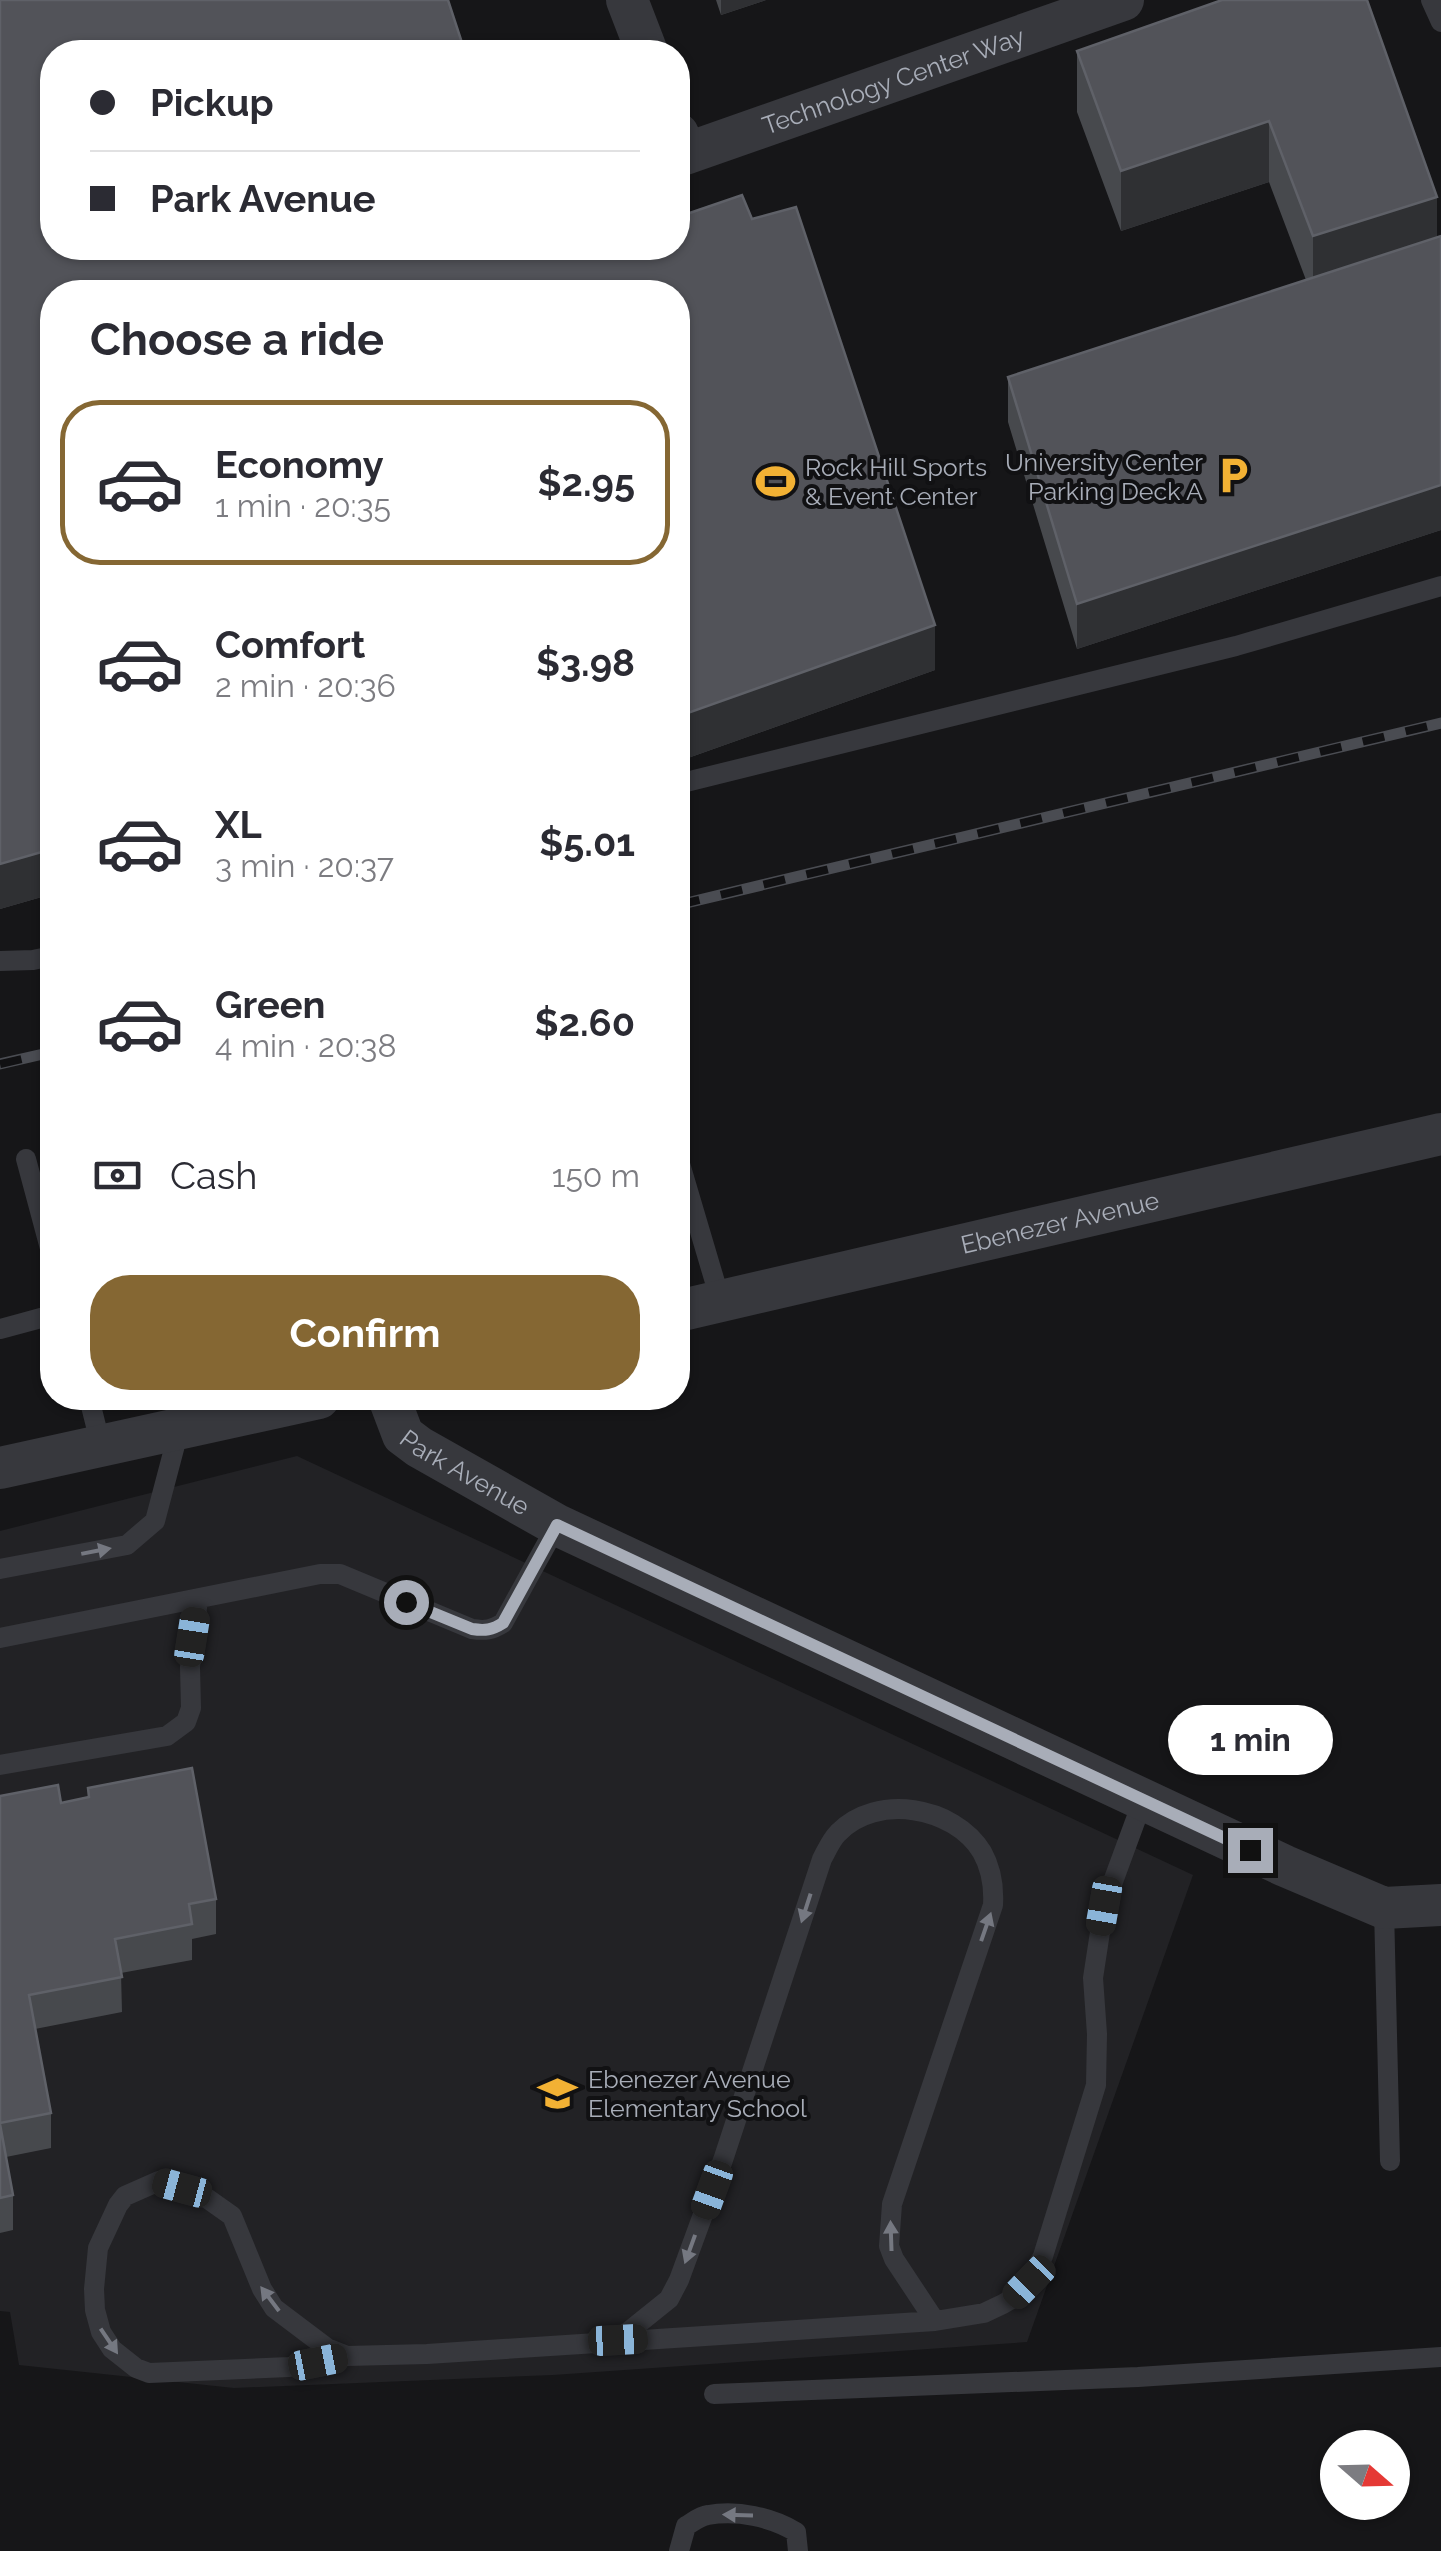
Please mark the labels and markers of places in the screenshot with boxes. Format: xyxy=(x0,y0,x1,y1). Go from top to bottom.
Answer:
place label: University Center Parking Deck A xyxy=(1005,447,1203,506)
place label: Rock Hill Sports & Event Center xyxy=(805,452,987,511)
parking icon: University Center Parking Deck A xyxy=(1212,455,1254,497)
sports icon: Rock Hill Sports & Event Center xyxy=(754,460,796,502)
place label: Ebenezer Avenue Elementary School xyxy=(588,2064,807,2123)
school or university icon: Ebenezer Avenue Elementary School xyxy=(537,2072,579,2114)

